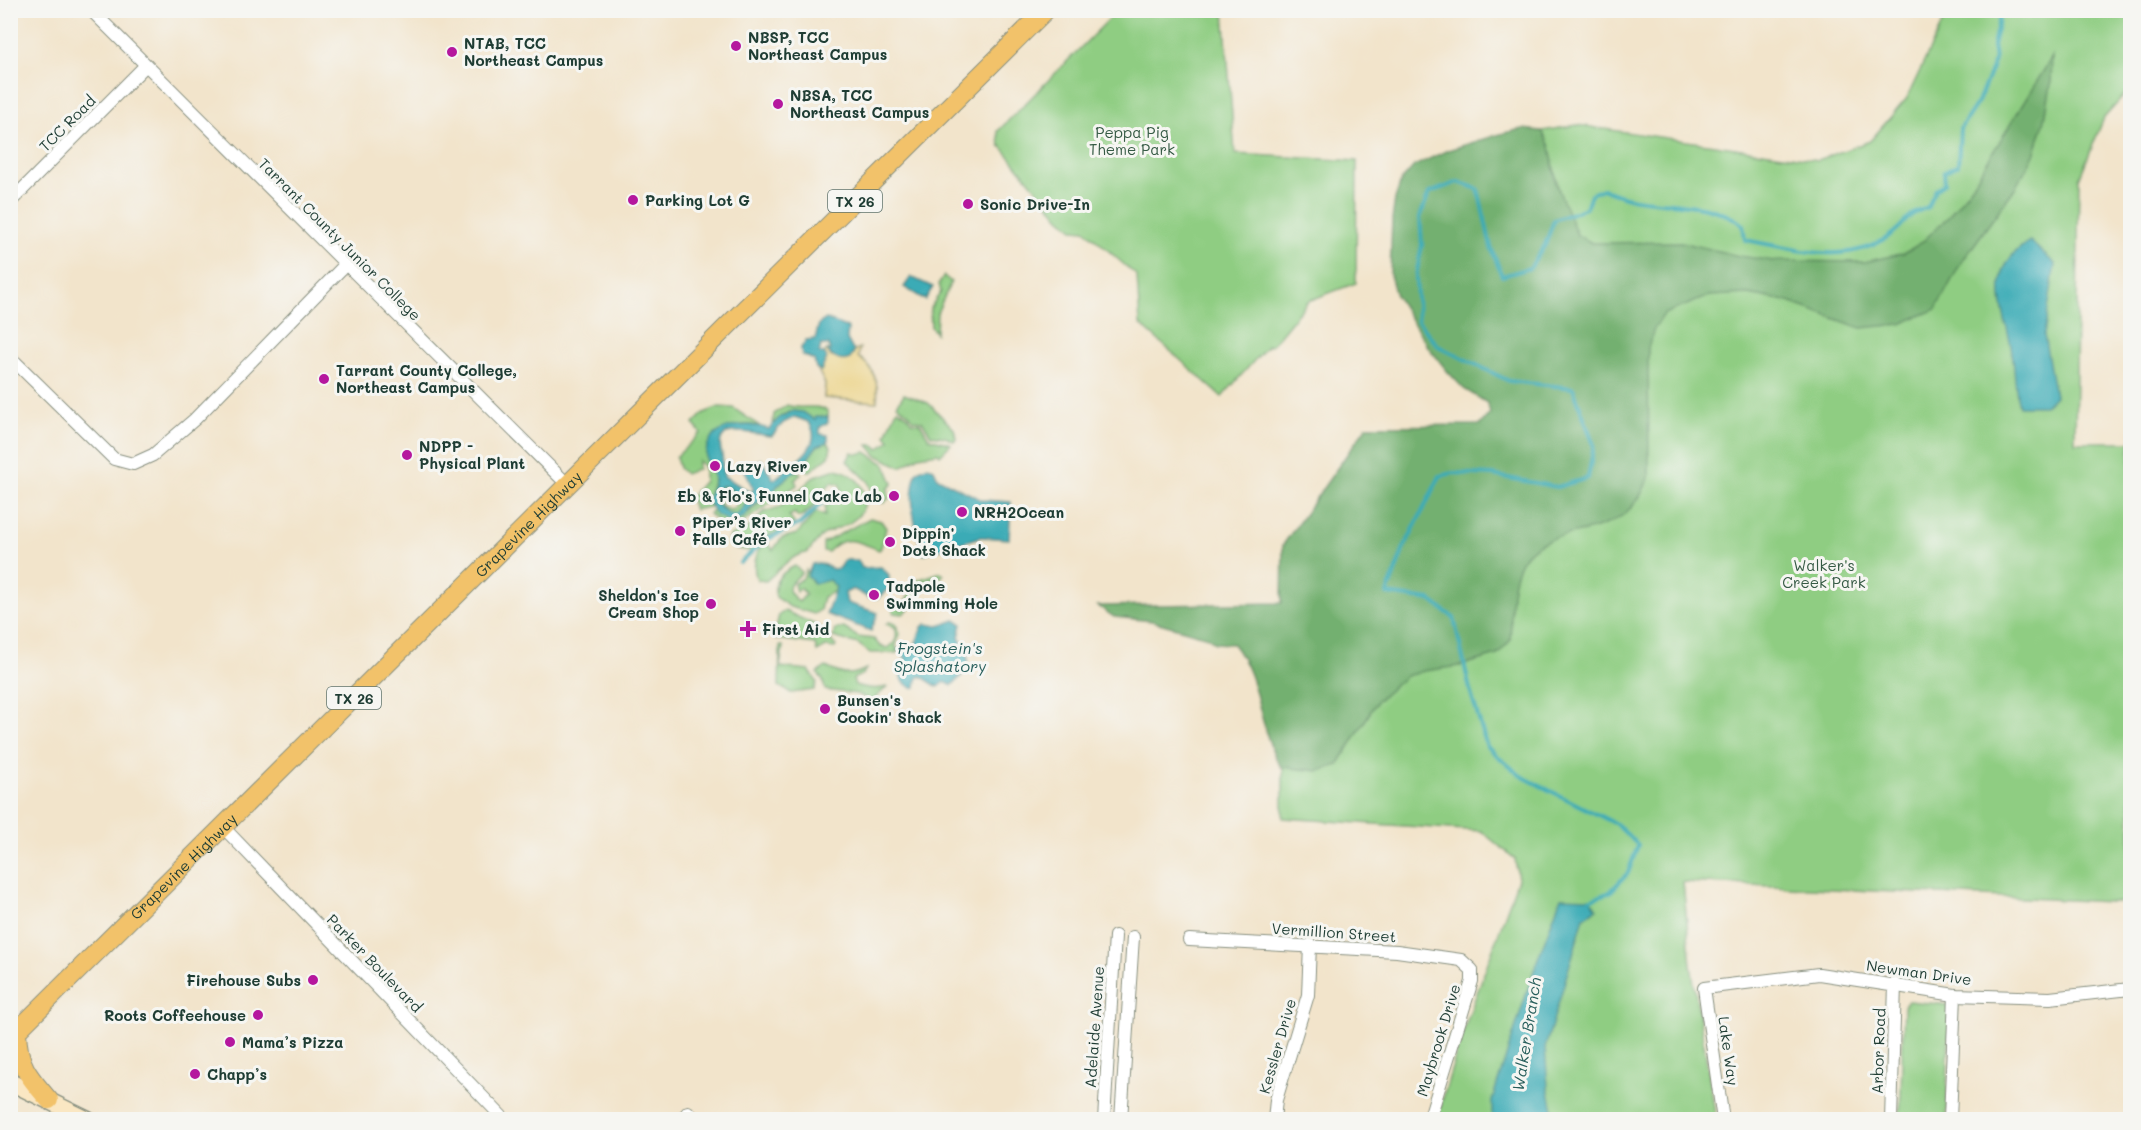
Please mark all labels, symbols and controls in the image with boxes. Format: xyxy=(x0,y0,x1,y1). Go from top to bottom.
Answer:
place label: NBSP, TCC Northeast Campus xyxy=(748,27,887,64)
place label: NTAB, TCC Northeast Campus xyxy=(464,33,603,70)
marker: NBSP, TCC Northeast Campus xyxy=(729,39,743,53)
marker: NTAB, TCC Northeast Campus xyxy=(445,45,459,59)
place label: NBSA, TCC Northeast Campus xyxy=(790,85,929,122)
street label: TCC Road xyxy=(34,90,100,156)
marker: NBSA, TCC Northeast Campus xyxy=(771,97,785,111)
park label: Peppa Pig Theme Park xyxy=(1089,122,1175,159)
street label: Tarrant County Junior College xyxy=(254,153,426,325)
place label: Parking Lot G xyxy=(645,190,750,210)
road number: TX 26 xyxy=(828,190,882,212)
marker: Parking Lot G xyxy=(626,193,640,207)
place label: Sonic Drive-In xyxy=(980,194,1090,214)
marker: Sonic Drive-In xyxy=(961,197,975,211)
place label: Tarrant County College, Northeast Campus xyxy=(336,360,517,397)
marker: Tarrant County College, Northeast Campus xyxy=(317,372,331,386)
place label: NDPP - Physical Plant xyxy=(419,436,525,473)
marker: NDPP - Physical Plant xyxy=(400,448,414,462)
place label: Lazy River xyxy=(727,456,807,476)
marker: Lazy River xyxy=(708,459,722,473)
street label: Grapevine Highway xyxy=(470,466,586,581)
place label: Eb & Flo's Funnel Cake Lab xyxy=(677,486,882,506)
marker: Eb & Flo's Funnel Cake Lab xyxy=(887,489,901,503)
place label: NRH2Ocean xyxy=(974,502,1064,522)
marker: NRH2Ocean xyxy=(955,505,969,519)
place label: Piper’s River Falls Café xyxy=(692,512,791,549)
place label: Dippin' Dots Shack xyxy=(902,523,986,560)
marker: Piper’s River Falls Café xyxy=(673,524,687,538)
marker: Dippin' Dots Shack xyxy=(883,535,897,549)
park label: Walker's Creek Park xyxy=(1782,555,1866,592)
place label: Tadpole Swimming Hole xyxy=(886,576,998,613)
place label: Sheldon's Ice Cream Shop xyxy=(598,585,699,622)
marker: Tadpole Swimming Hole xyxy=(867,588,881,602)
marker: Sheldon's Ice Cream Shop xyxy=(704,597,718,611)
place label: First Aid xyxy=(762,619,830,639)
marker: First Aid xyxy=(739,620,757,638)
water label: Frogstein's Splashatory xyxy=(894,637,987,676)
road number: TX 26 xyxy=(327,687,381,709)
place label: Bunsen's Cookin' Shack xyxy=(837,690,942,727)
marker: Bunsen's Cookin' Shack xyxy=(818,702,832,716)
street label: Grapevine Highway xyxy=(125,809,241,924)
street label: Parker Boulevard xyxy=(323,910,427,1016)
street label: Vermillion Street xyxy=(1271,918,1397,946)
street label: Newman Drive xyxy=(1865,955,1973,989)
street label: Adelaide Avenue xyxy=(1080,965,1108,1089)
place label: Firehouse Subs xyxy=(186,970,301,990)
marker: Firehouse Subs xyxy=(306,973,320,987)
water label: Walker Branch xyxy=(1507,976,1545,1092)
street label: Maybrook Drive xyxy=(1411,981,1465,1099)
street label: Kessler Drive xyxy=(1254,996,1300,1096)
place label: Roots Coffeehouse xyxy=(104,1005,246,1025)
marker: Roots Coffeehouse xyxy=(251,1008,265,1022)
street label: Arbor Road xyxy=(1867,1008,1889,1094)
street label: Lake Way xyxy=(1714,1015,1744,1087)
place label: Mama’s Pizza xyxy=(242,1032,343,1052)
marker: Mama’s Pizza xyxy=(223,1035,237,1049)
place label: Chapp’s xyxy=(207,1064,267,1084)
marker: Chapp’s xyxy=(188,1067,202,1081)

